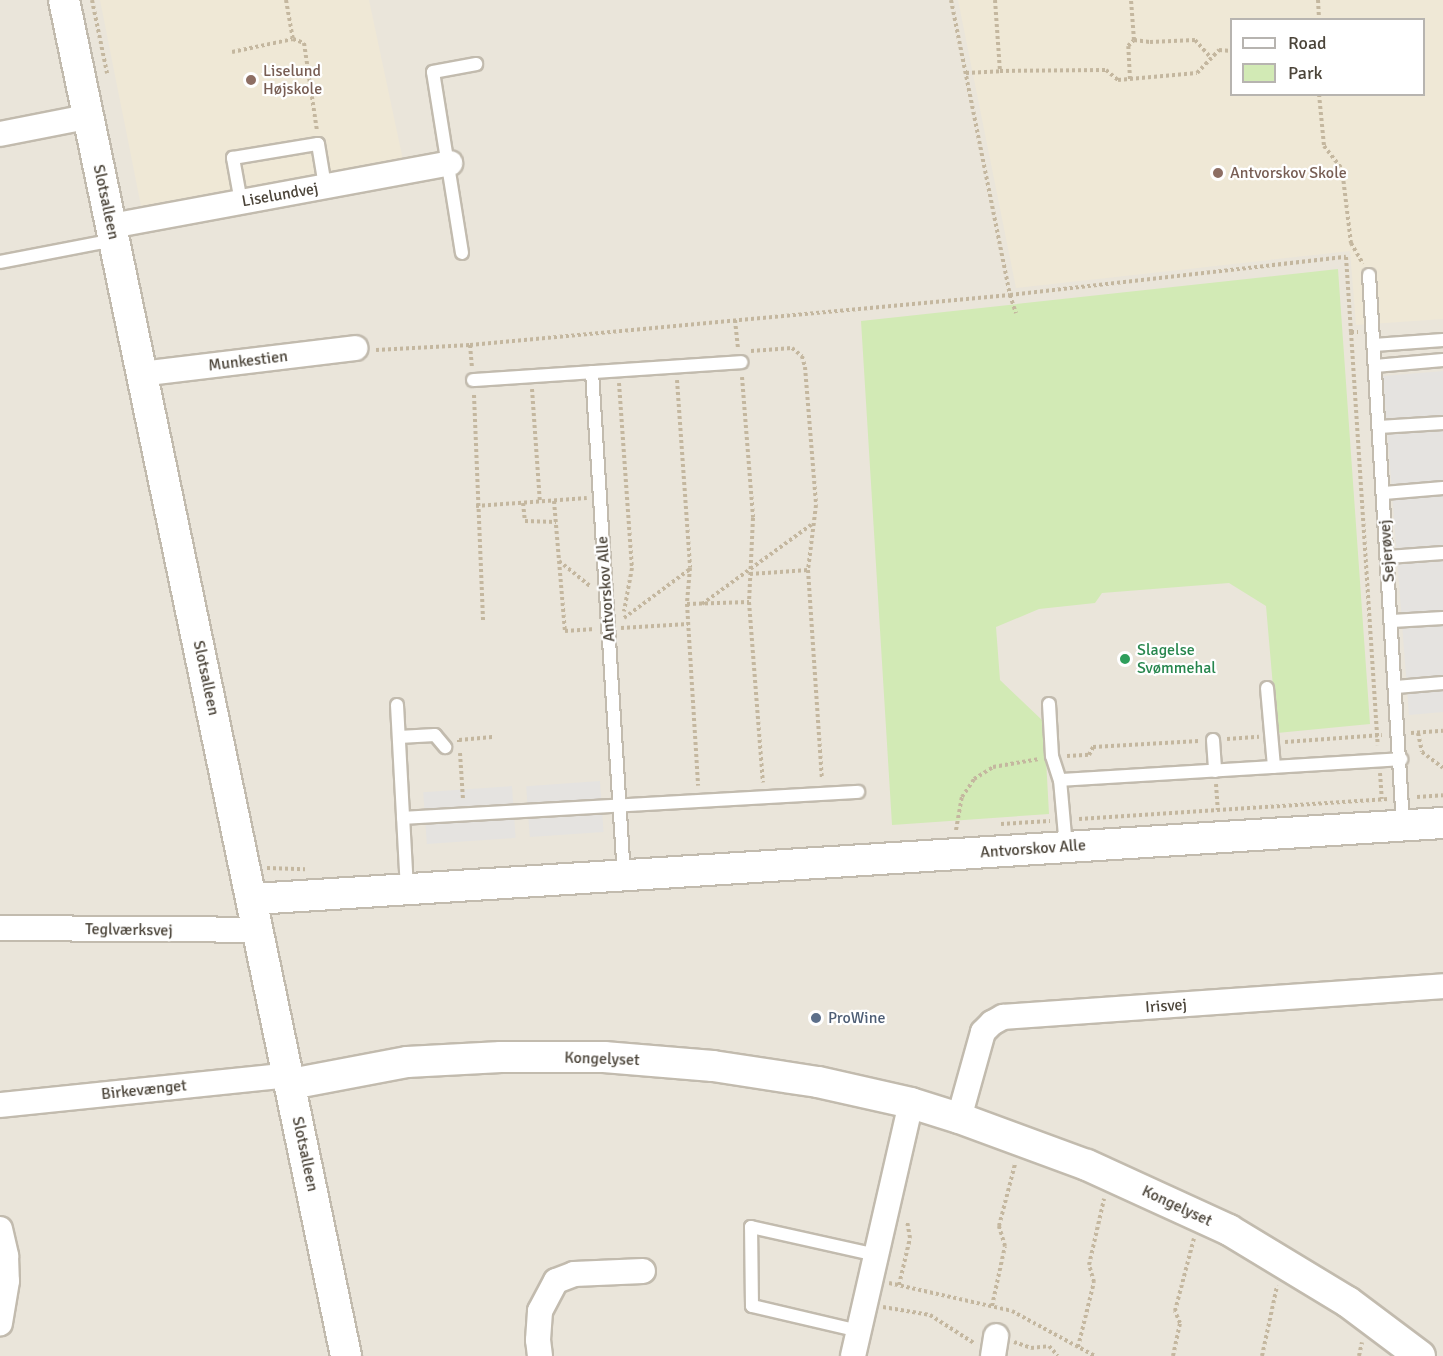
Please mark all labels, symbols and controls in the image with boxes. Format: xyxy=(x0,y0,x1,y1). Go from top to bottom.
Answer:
legend xyxy=(1230,18,1425,96)
text: Road xyxy=(1288,32,1327,54)
place label: Liselund Højskole xyxy=(263,61,322,99)
text: Park xyxy=(1288,62,1323,84)
marker: Liselund Højskole xyxy=(244,73,258,87)
street label: Slotsalleen xyxy=(89,163,123,241)
place label: Antvorskov Skole xyxy=(1230,163,1347,183)
marker: Antvorskov Skole xyxy=(1211,166,1225,180)
street label: Liselundvej xyxy=(240,179,320,211)
street label: Munkestien xyxy=(207,347,289,375)
street label: Sejerøvej xyxy=(1375,519,1399,583)
street label: Antvorskov Alle xyxy=(593,536,619,642)
street label: Slotsalleen xyxy=(189,639,223,717)
place label: Slagelse Svømmehal xyxy=(1137,640,1216,678)
marker: Slagelse Svømmehal xyxy=(1118,652,1132,666)
street label: Antvorskov Alle xyxy=(980,836,1086,862)
street label: Teglværksvej xyxy=(85,920,173,940)
street label: Irisvej xyxy=(1145,995,1187,1017)
place label: ProWine xyxy=(828,1008,885,1028)
marker: ProWine xyxy=(809,1011,823,1025)
street label: Kongelyset xyxy=(564,1048,640,1070)
street label: Birkevænget xyxy=(100,1076,188,1104)
street label: Slotsalleen xyxy=(288,1115,322,1193)
street label: Kongelyset xyxy=(1139,1181,1215,1231)

